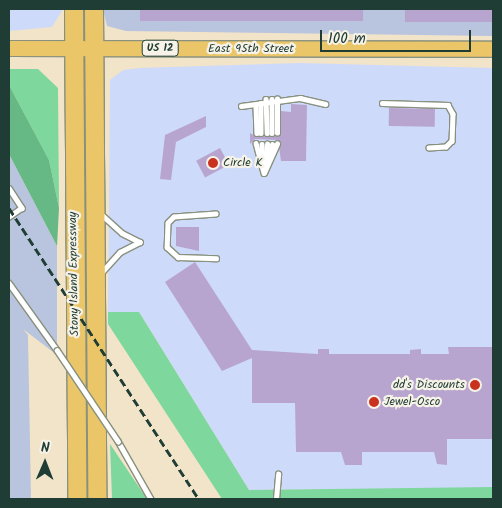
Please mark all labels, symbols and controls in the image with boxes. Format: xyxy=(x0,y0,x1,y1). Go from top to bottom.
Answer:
scale bar xyxy=(322,20,473,52)
text: 100 m xyxy=(328,27,366,51)
road number: US 12 xyxy=(141,40,179,56)
street label: East 95th Street xyxy=(208,42,294,56)
place label: Circle K xyxy=(223,156,263,170)
marker: Circle K xyxy=(207,157,219,169)
street label: Stony Island Expressway xyxy=(66,212,82,336)
place label: dd's Discounts xyxy=(393,378,465,392)
marker: dd's Discounts xyxy=(469,379,481,391)
place label: Jewel-Osco xyxy=(384,395,440,409)
marker: Jewel-Osco xyxy=(368,396,380,408)
text: N xyxy=(41,437,50,459)
north arrow xyxy=(20,438,70,488)

